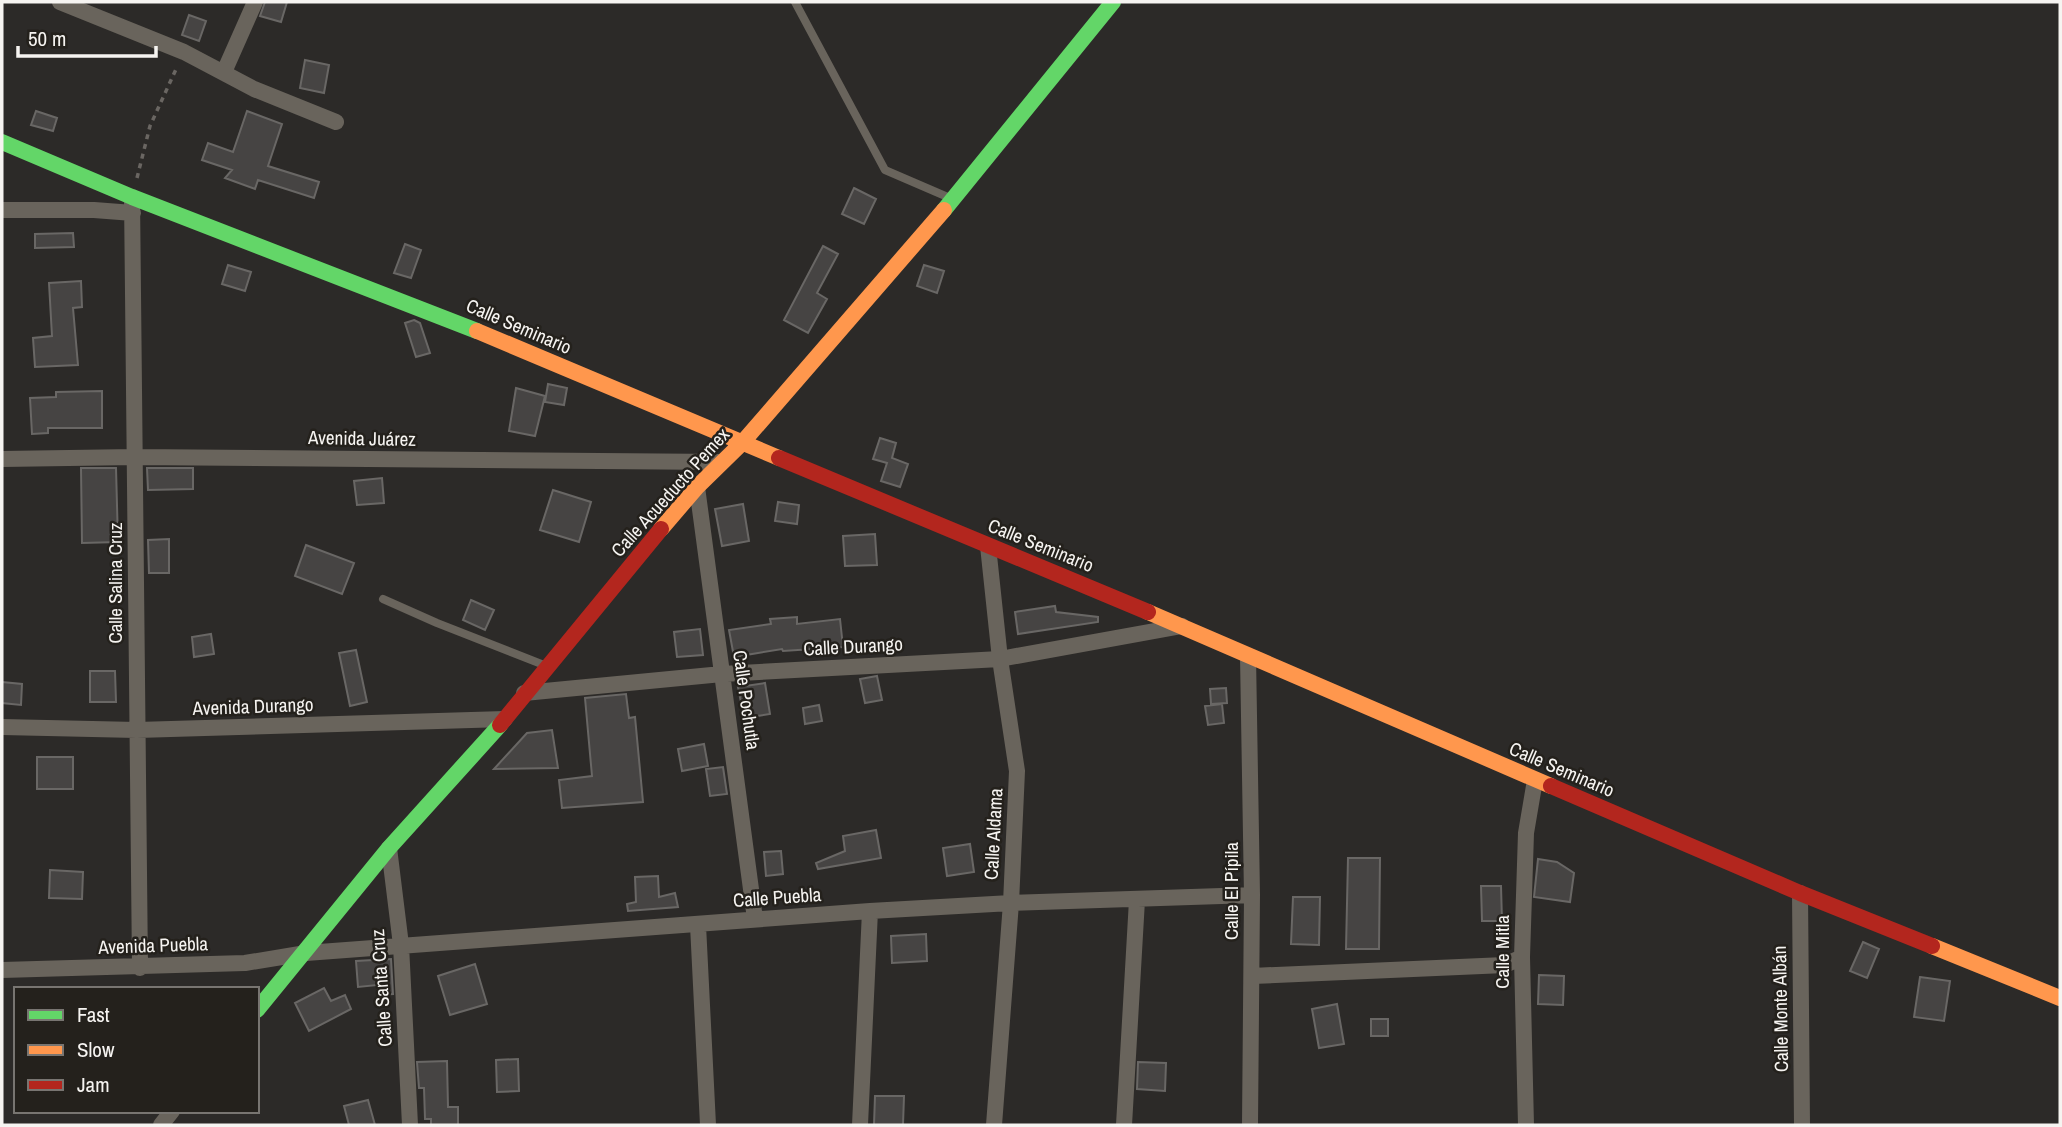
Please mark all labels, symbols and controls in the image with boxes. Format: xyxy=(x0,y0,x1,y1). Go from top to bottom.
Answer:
scale bar xyxy=(18,14,156,58)
text: 50 m xyxy=(28,24,66,53)
street label: Calle Seminario xyxy=(463,292,575,360)
street label: Calle Acueducto Pemex xyxy=(605,422,735,562)
street label: Avenida Juárez xyxy=(307,424,416,452)
street label: Calle Seminario xyxy=(984,512,1098,578)
street label: Calle Salina Cruz xyxy=(102,522,128,644)
street label: Calle Durango xyxy=(803,630,903,662)
street label: Calle Pochutla xyxy=(727,648,767,752)
street label: Avenida Durango xyxy=(191,691,314,721)
street label: Calle Seminario xyxy=(1506,735,1618,803)
street label: Calle Aldama xyxy=(978,787,1008,881)
street label: Calle El Pípila xyxy=(1218,842,1244,940)
street label: Calle Puebla xyxy=(732,881,822,913)
street label: Calle Mitla xyxy=(1489,915,1515,989)
street label: Calle Santa Cruz xyxy=(364,928,398,1048)
street label: Avenida Puebla xyxy=(97,930,209,960)
street label: Calle Monte Albán xyxy=(1766,946,1794,1072)
legend xyxy=(14,987,259,1113)
text: Fast xyxy=(77,1000,110,1029)
text: Slow xyxy=(77,1035,115,1064)
text: Jam xyxy=(77,1070,110,1099)

